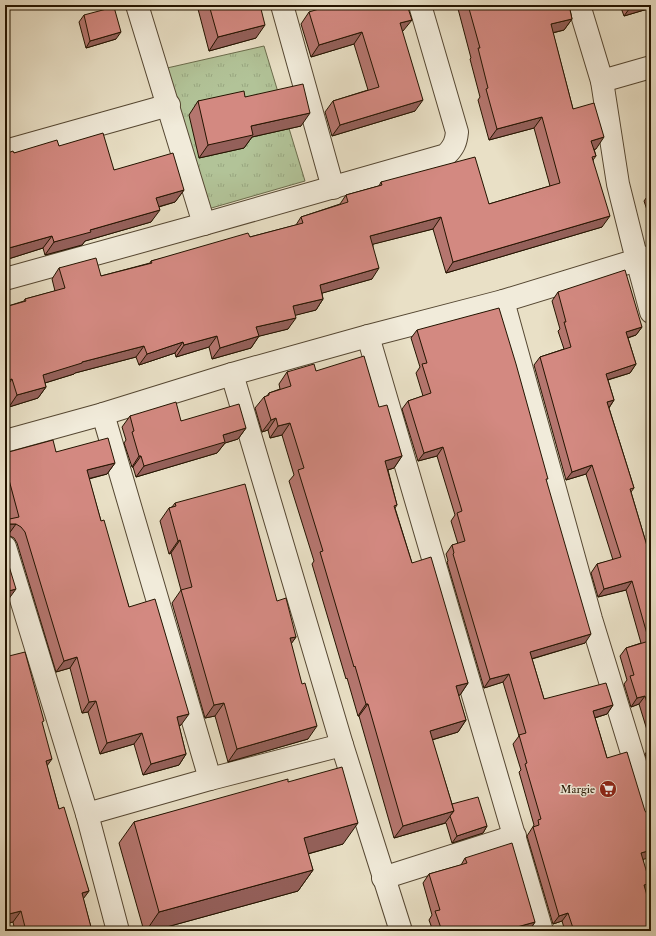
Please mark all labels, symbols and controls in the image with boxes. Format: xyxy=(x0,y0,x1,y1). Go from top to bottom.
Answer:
supermarket icon: Margie xyxy=(598,779,618,799)
place label: Margie xyxy=(560,782,595,797)

